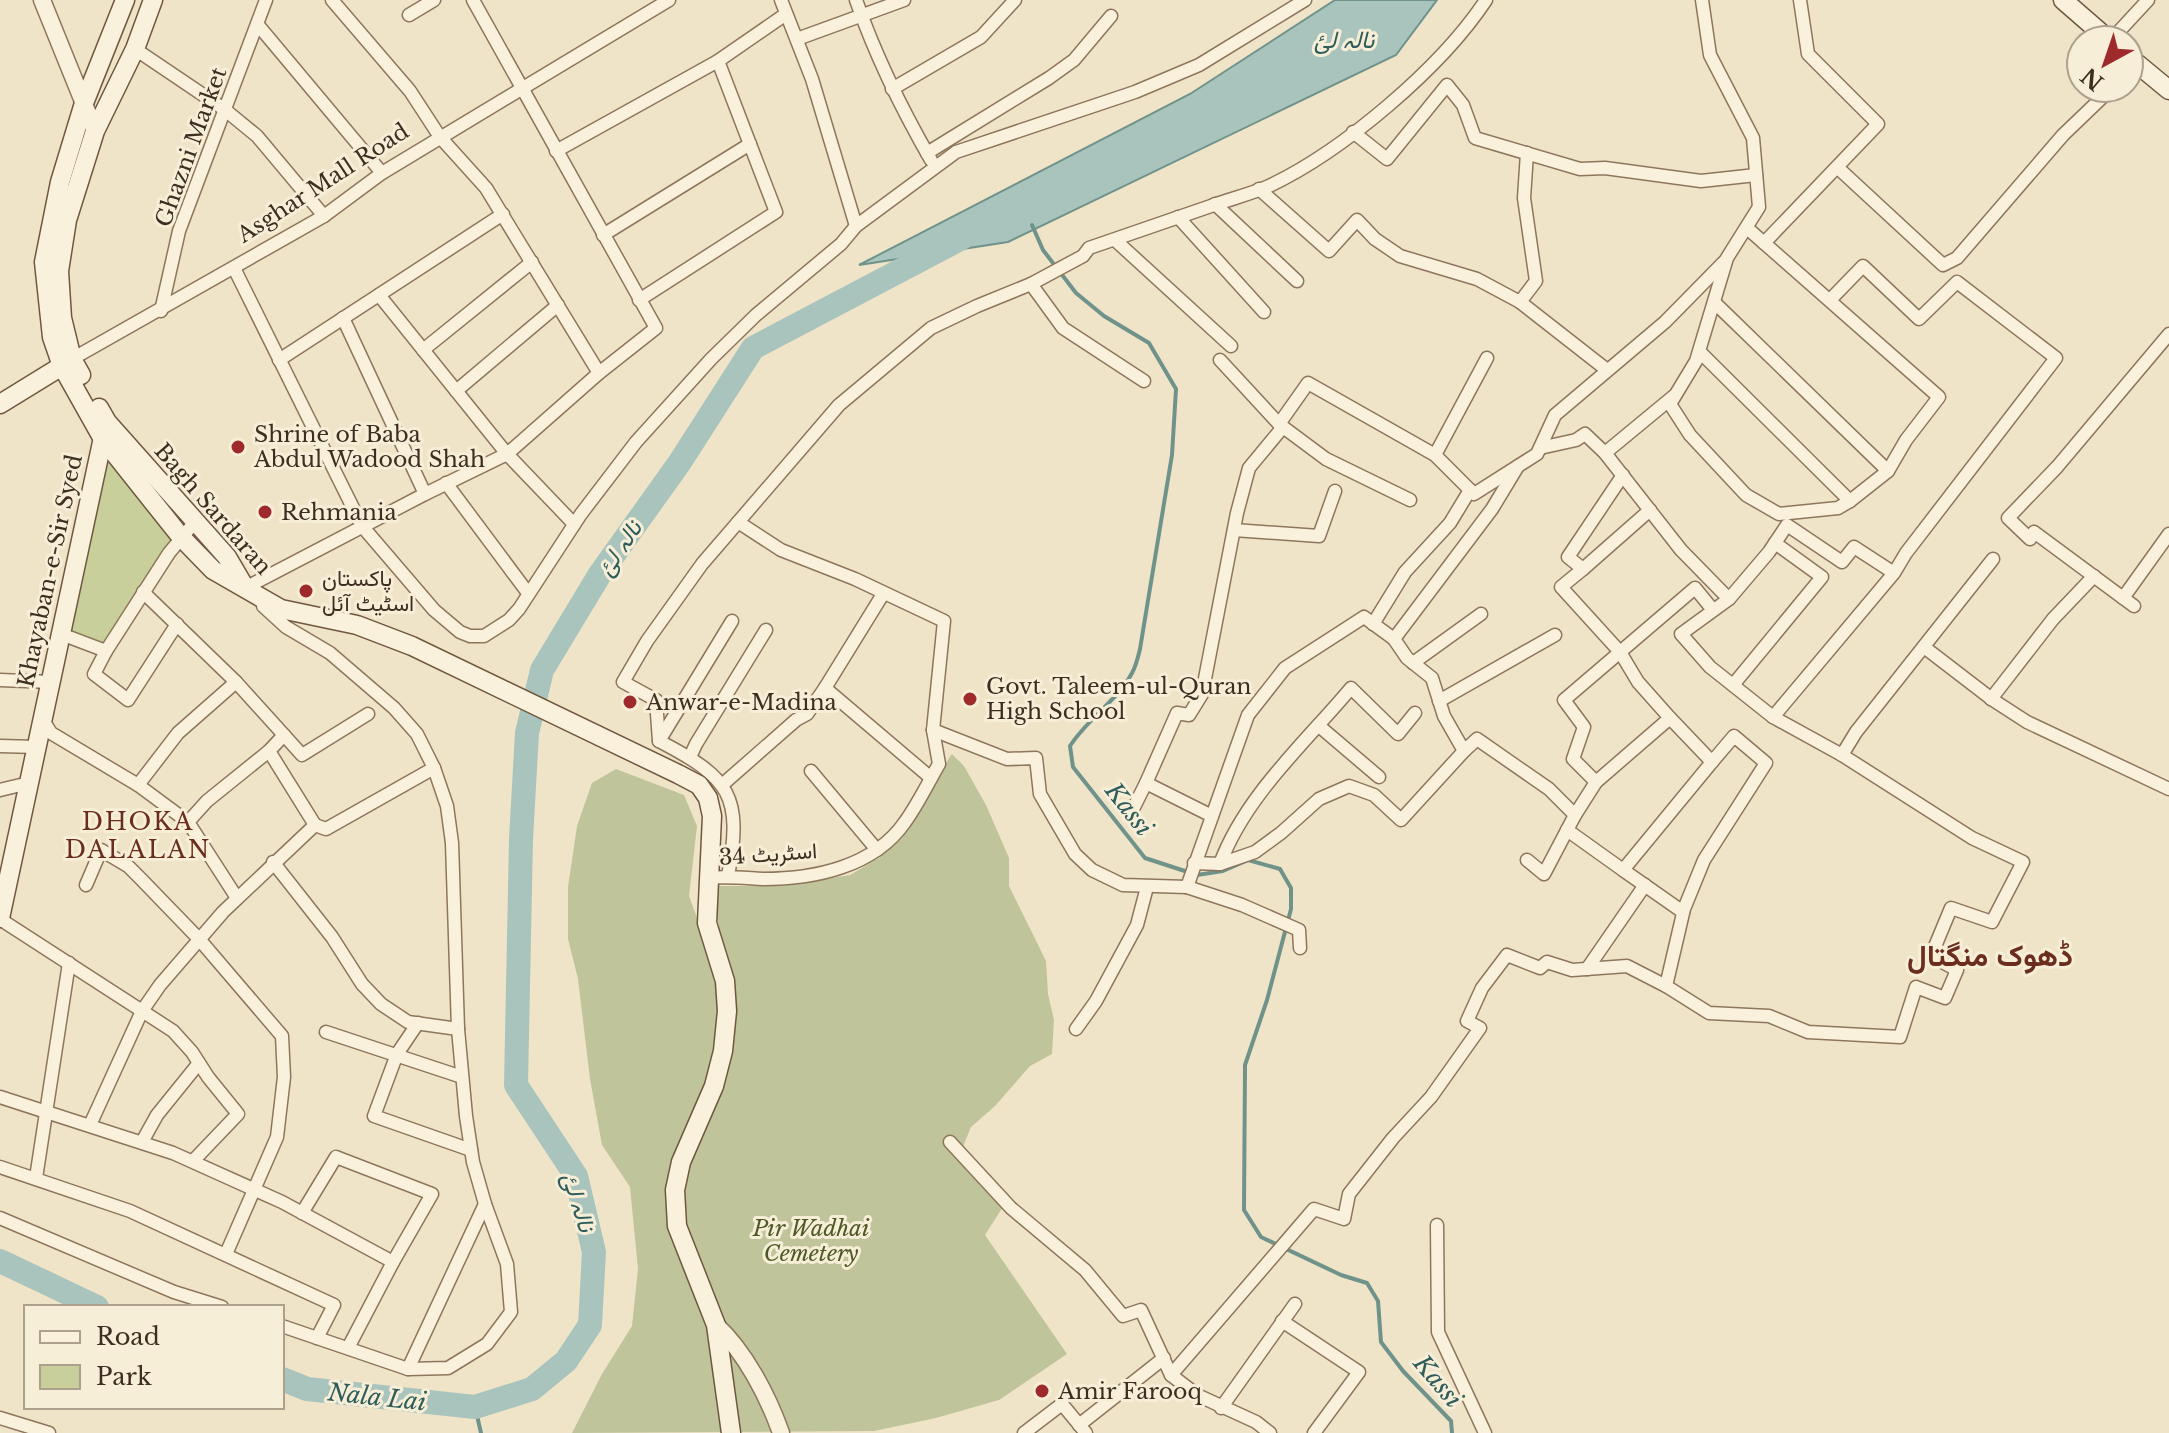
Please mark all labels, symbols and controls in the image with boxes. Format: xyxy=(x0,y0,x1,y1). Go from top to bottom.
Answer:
north arrow xyxy=(2065,24,2145,104)
water label: نالہ لئ xyxy=(1314,25,1375,55)
text: N xyxy=(2076,62,2109,96)
street label: Ghazni Market xyxy=(150,63,233,231)
street label: Asghar Mall Road xyxy=(231,117,414,249)
place label: Shrine of Baba Abdul Wadood Shah xyxy=(253,421,485,473)
street label: Bagh Sardaran xyxy=(149,438,277,580)
marker: Shrine of Baba Abdul Wadood Shah xyxy=(229,438,247,456)
street label: Khayaban-e-Sir Syed xyxy=(12,452,88,690)
place label: Rehmania xyxy=(281,499,397,526)
marker: Rehmania xyxy=(256,503,274,521)
water label: نالہ لئ xyxy=(590,514,649,582)
place label: پاکستان اسٹیٹ آئل xyxy=(322,565,414,617)
marker: پاکستان اسٹیٹ آئل xyxy=(297,582,315,600)
place label: Govt. Taleem-ul-Quran High School xyxy=(986,673,1252,725)
place label: Anwar-e-Madina xyxy=(645,689,838,716)
marker: Govt. Taleem-ul-Quran High School xyxy=(961,690,979,708)
marker: Anwar-e-Madina xyxy=(621,693,639,711)
water label: Kassi xyxy=(1099,776,1159,842)
district label: DHOKA DALALAN xyxy=(65,807,211,864)
street label: اسٹریٹ 34 xyxy=(718,837,818,871)
district label: ڈھوک منگتال xyxy=(1907,937,2073,974)
water label: نالہ لئ xyxy=(555,1169,602,1236)
park label: Pir Wadhai Cemetery xyxy=(752,1215,870,1267)
legend xyxy=(24,1305,284,1409)
text: Road xyxy=(96,1322,160,1351)
water label: Kassi xyxy=(1407,1348,1469,1414)
text: Park xyxy=(96,1362,152,1391)
water label: Nala Lai xyxy=(325,1377,428,1417)
place label: Amir Farooq xyxy=(1057,1378,1202,1405)
marker: Amir Farooq xyxy=(1033,1382,1051,1400)

